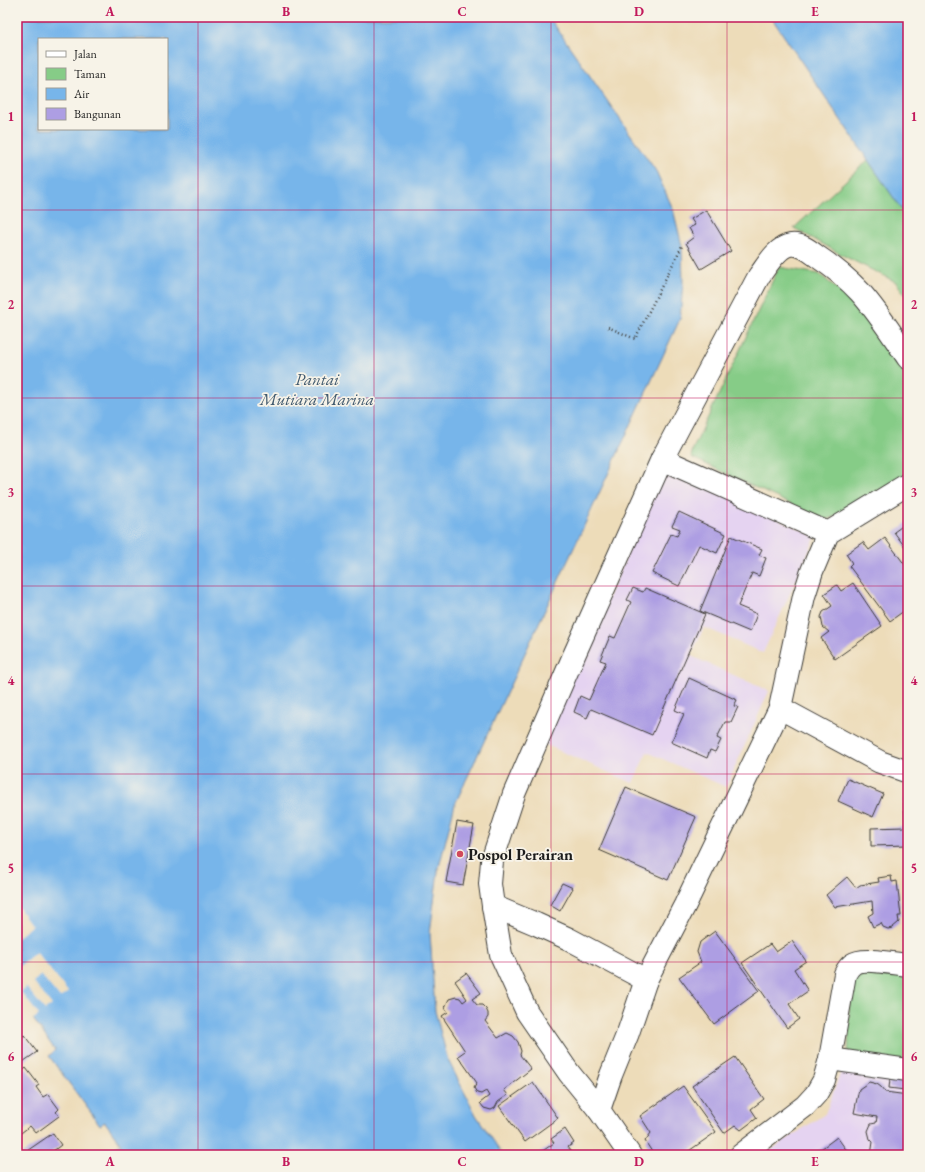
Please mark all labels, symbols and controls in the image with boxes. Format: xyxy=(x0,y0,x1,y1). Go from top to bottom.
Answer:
text: A xyxy=(104,3,115,20)
text: B xyxy=(282,3,290,20)
text: C xyxy=(457,3,467,20)
text: D xyxy=(634,3,644,20)
text: E xyxy=(811,3,819,20)
legend xyxy=(38,38,168,130)
text: Jalan xyxy=(73,46,98,62)
text: Taman xyxy=(74,66,107,82)
text: Air xyxy=(73,86,89,102)
text: Bangunan xyxy=(74,106,122,122)
text: 1 xyxy=(8,108,15,125)
text: 1 xyxy=(911,108,918,125)
text: 2 xyxy=(8,296,15,313)
text: 2 xyxy=(911,296,918,313)
water label: Pantai Mutiara Marina xyxy=(259,368,374,410)
text: 3 xyxy=(8,484,15,501)
text: 3 xyxy=(911,484,918,501)
text: 4 xyxy=(8,672,15,689)
text: 4 xyxy=(911,672,918,689)
place label: Pospol Perairan xyxy=(468,844,573,865)
marker: Pospol Perairan xyxy=(455,849,465,859)
text: 5 xyxy=(8,860,14,877)
text: 5 xyxy=(911,860,917,877)
text: 6 xyxy=(8,1048,15,1065)
text: 6 xyxy=(911,1048,918,1065)
text: A xyxy=(104,1153,115,1170)
text: B xyxy=(282,1153,290,1170)
text: C xyxy=(457,1153,467,1170)
text: D xyxy=(634,1153,644,1170)
text: E xyxy=(811,1153,819,1170)

